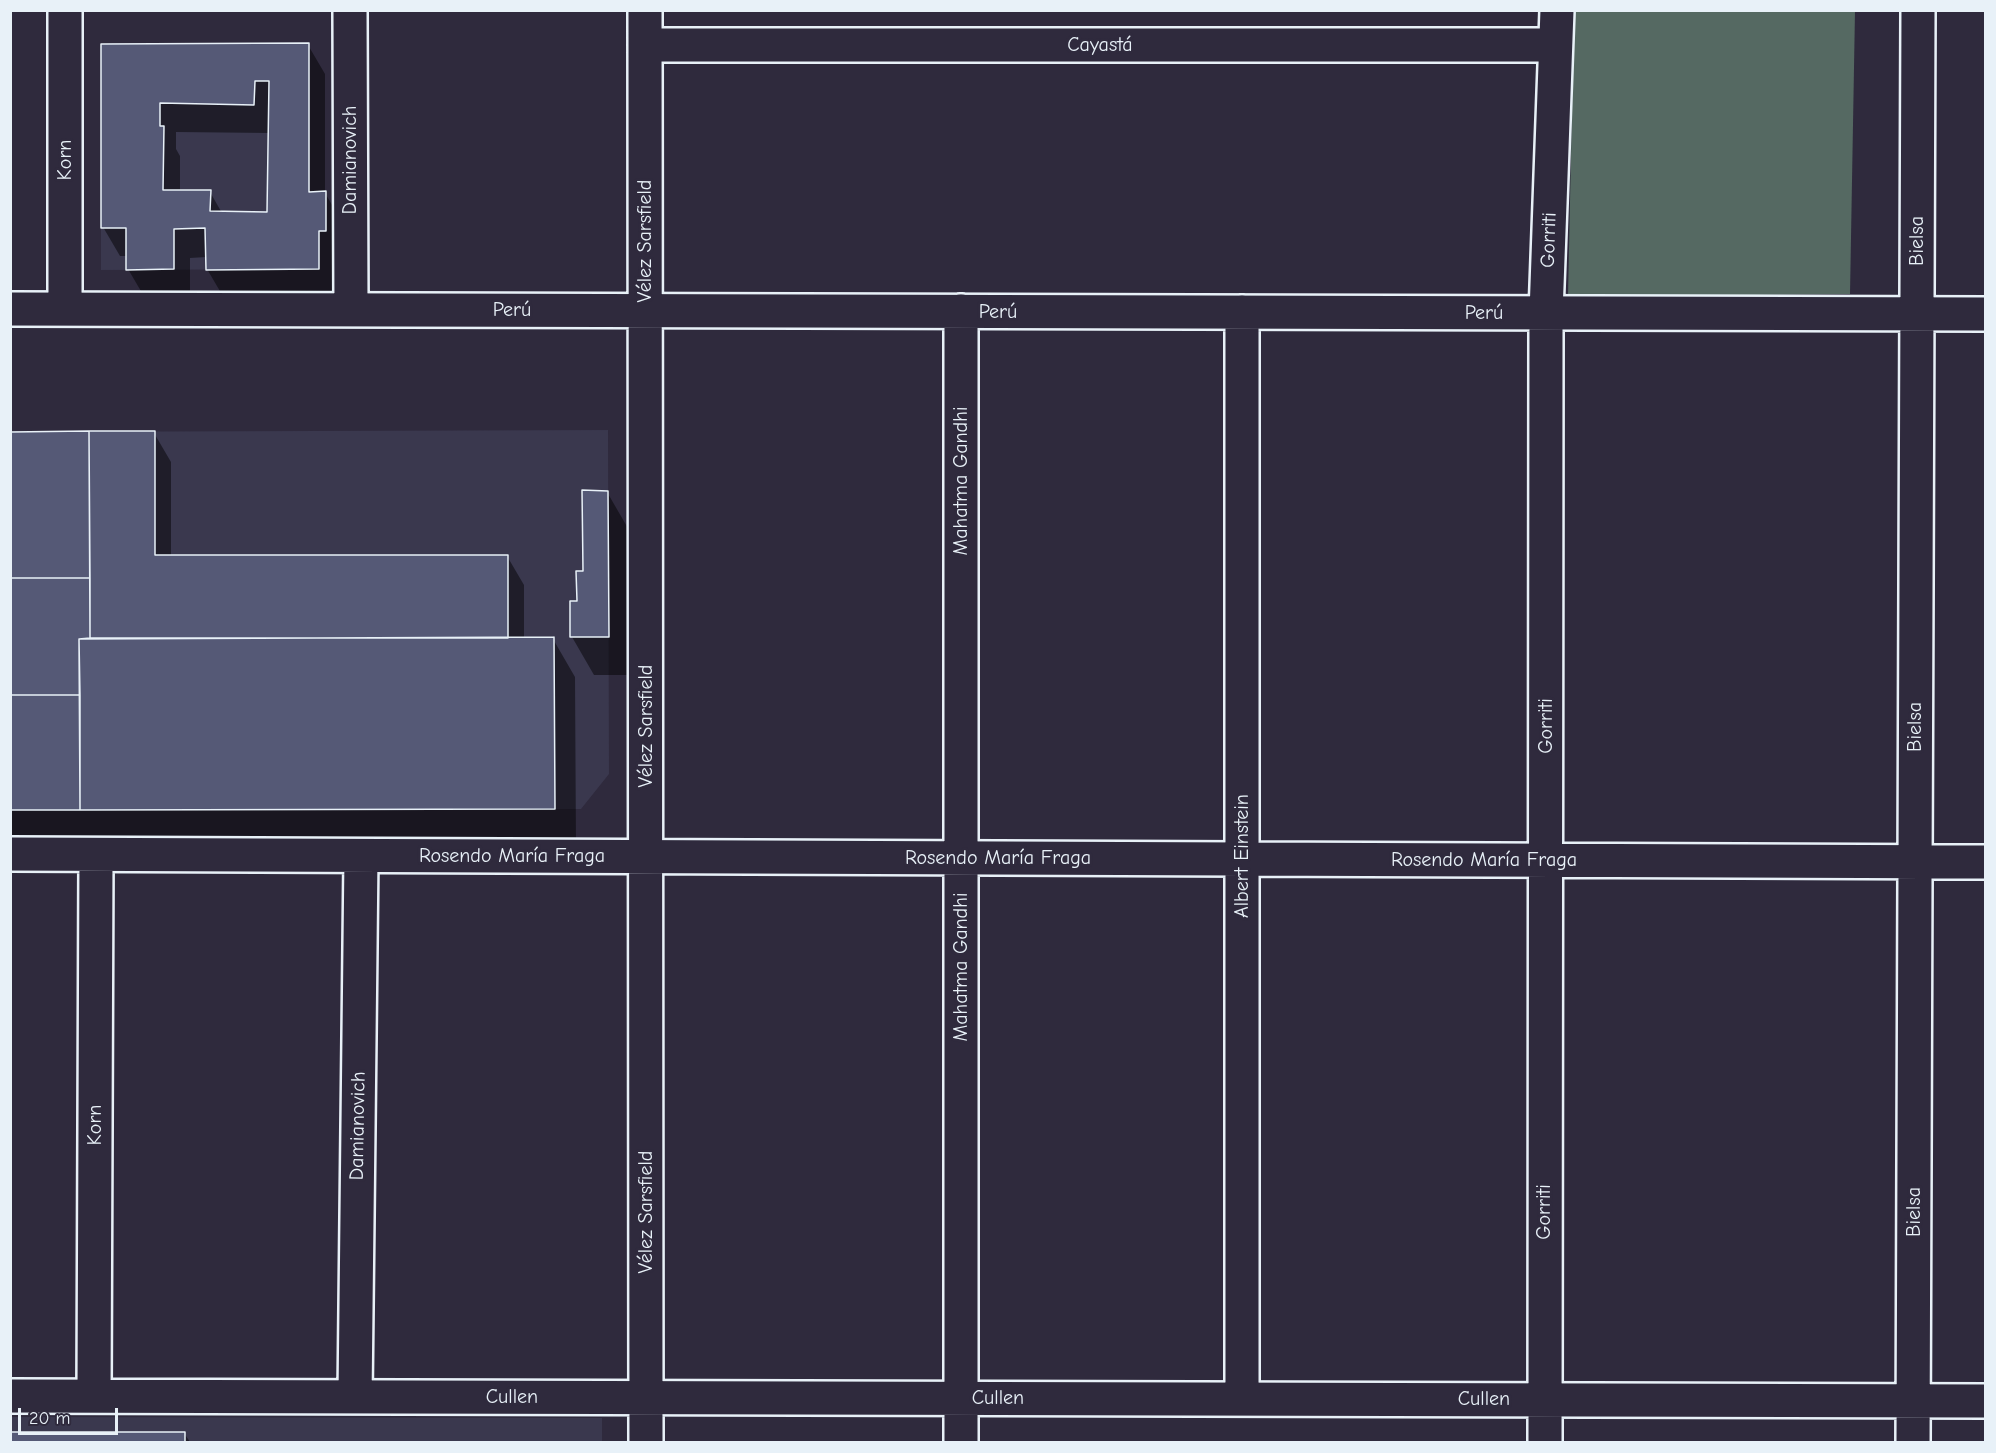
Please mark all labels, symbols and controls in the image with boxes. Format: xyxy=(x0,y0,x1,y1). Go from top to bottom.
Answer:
street label: Cayastá xyxy=(1067,33,1133,57)
street label: Damianovich xyxy=(338,106,362,214)
street label: Korn xyxy=(53,140,77,180)
street label: Vélez Sarsfield xyxy=(633,180,657,302)
street label: Gorriti xyxy=(1536,212,1562,268)
street label: Bielsa xyxy=(1905,216,1929,266)
street label: Perú xyxy=(493,298,531,322)
street label: Perú xyxy=(979,300,1017,324)
street label: Perú xyxy=(1465,301,1503,325)
street label: Mahatma Gandhi xyxy=(949,407,973,555)
street label: Vélez Sarsfield xyxy=(634,665,658,787)
street label: Gorriti xyxy=(1534,698,1558,754)
street label: Bielsa xyxy=(1903,702,1927,752)
street label: Albert Einstein xyxy=(1230,794,1254,918)
street label: Rosendo María Fraga xyxy=(419,844,605,868)
street label: Rosendo María Fraga xyxy=(905,846,1091,870)
street label: Rosendo María Fraga xyxy=(1391,848,1577,872)
street label: Mahatma Gandhi xyxy=(949,893,973,1041)
street label: Damianovich xyxy=(345,1071,371,1181)
street label: Korn xyxy=(83,1105,107,1145)
street label: Vélez Sarsfield xyxy=(634,1151,658,1273)
street label: Gorriti xyxy=(1532,1184,1556,1240)
street label: Bielsa xyxy=(1902,1187,1926,1237)
street label: Cullen xyxy=(486,1385,538,1409)
street label: Cullen xyxy=(972,1386,1024,1410)
street label: Cullen xyxy=(1458,1387,1510,1411)
scale bar xyxy=(21,1396,122,1434)
text: 20 m xyxy=(29,1408,70,1429)

